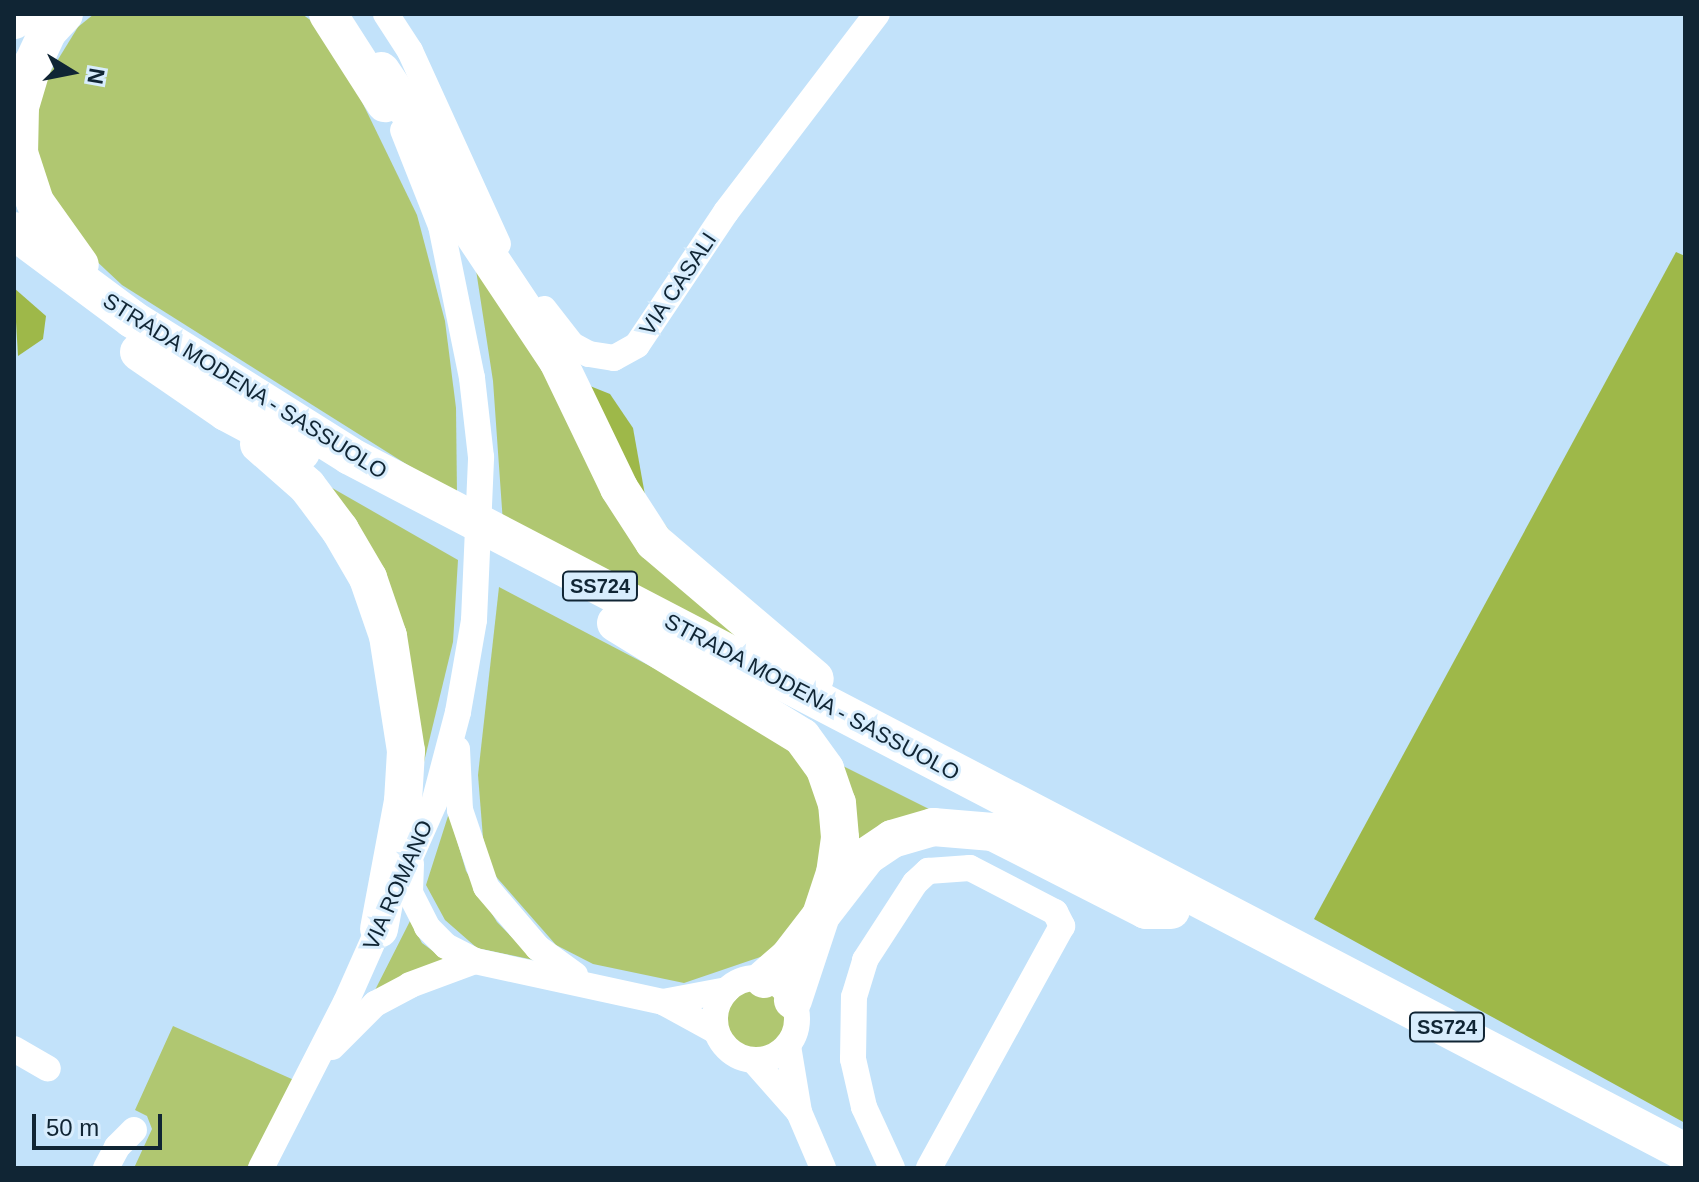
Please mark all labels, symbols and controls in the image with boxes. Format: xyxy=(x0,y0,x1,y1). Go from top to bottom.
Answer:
north arrow xyxy=(32,32,112,112)
text: N xyxy=(82,66,110,86)
street label: VIA CASALI xyxy=(634,227,722,341)
street label: STRADA MODENA - SASSUOLO xyxy=(97,287,393,485)
road number: SS724 xyxy=(560,570,640,602)
street label: STRADA MODENA - SASSUOLO xyxy=(659,607,965,787)
street label: VIA ROMANO xyxy=(357,815,439,955)
road number: SS724 xyxy=(1407,1011,1487,1043)
scale bar xyxy=(36,1098,166,1148)
text: 50 m xyxy=(46,1114,99,1141)

